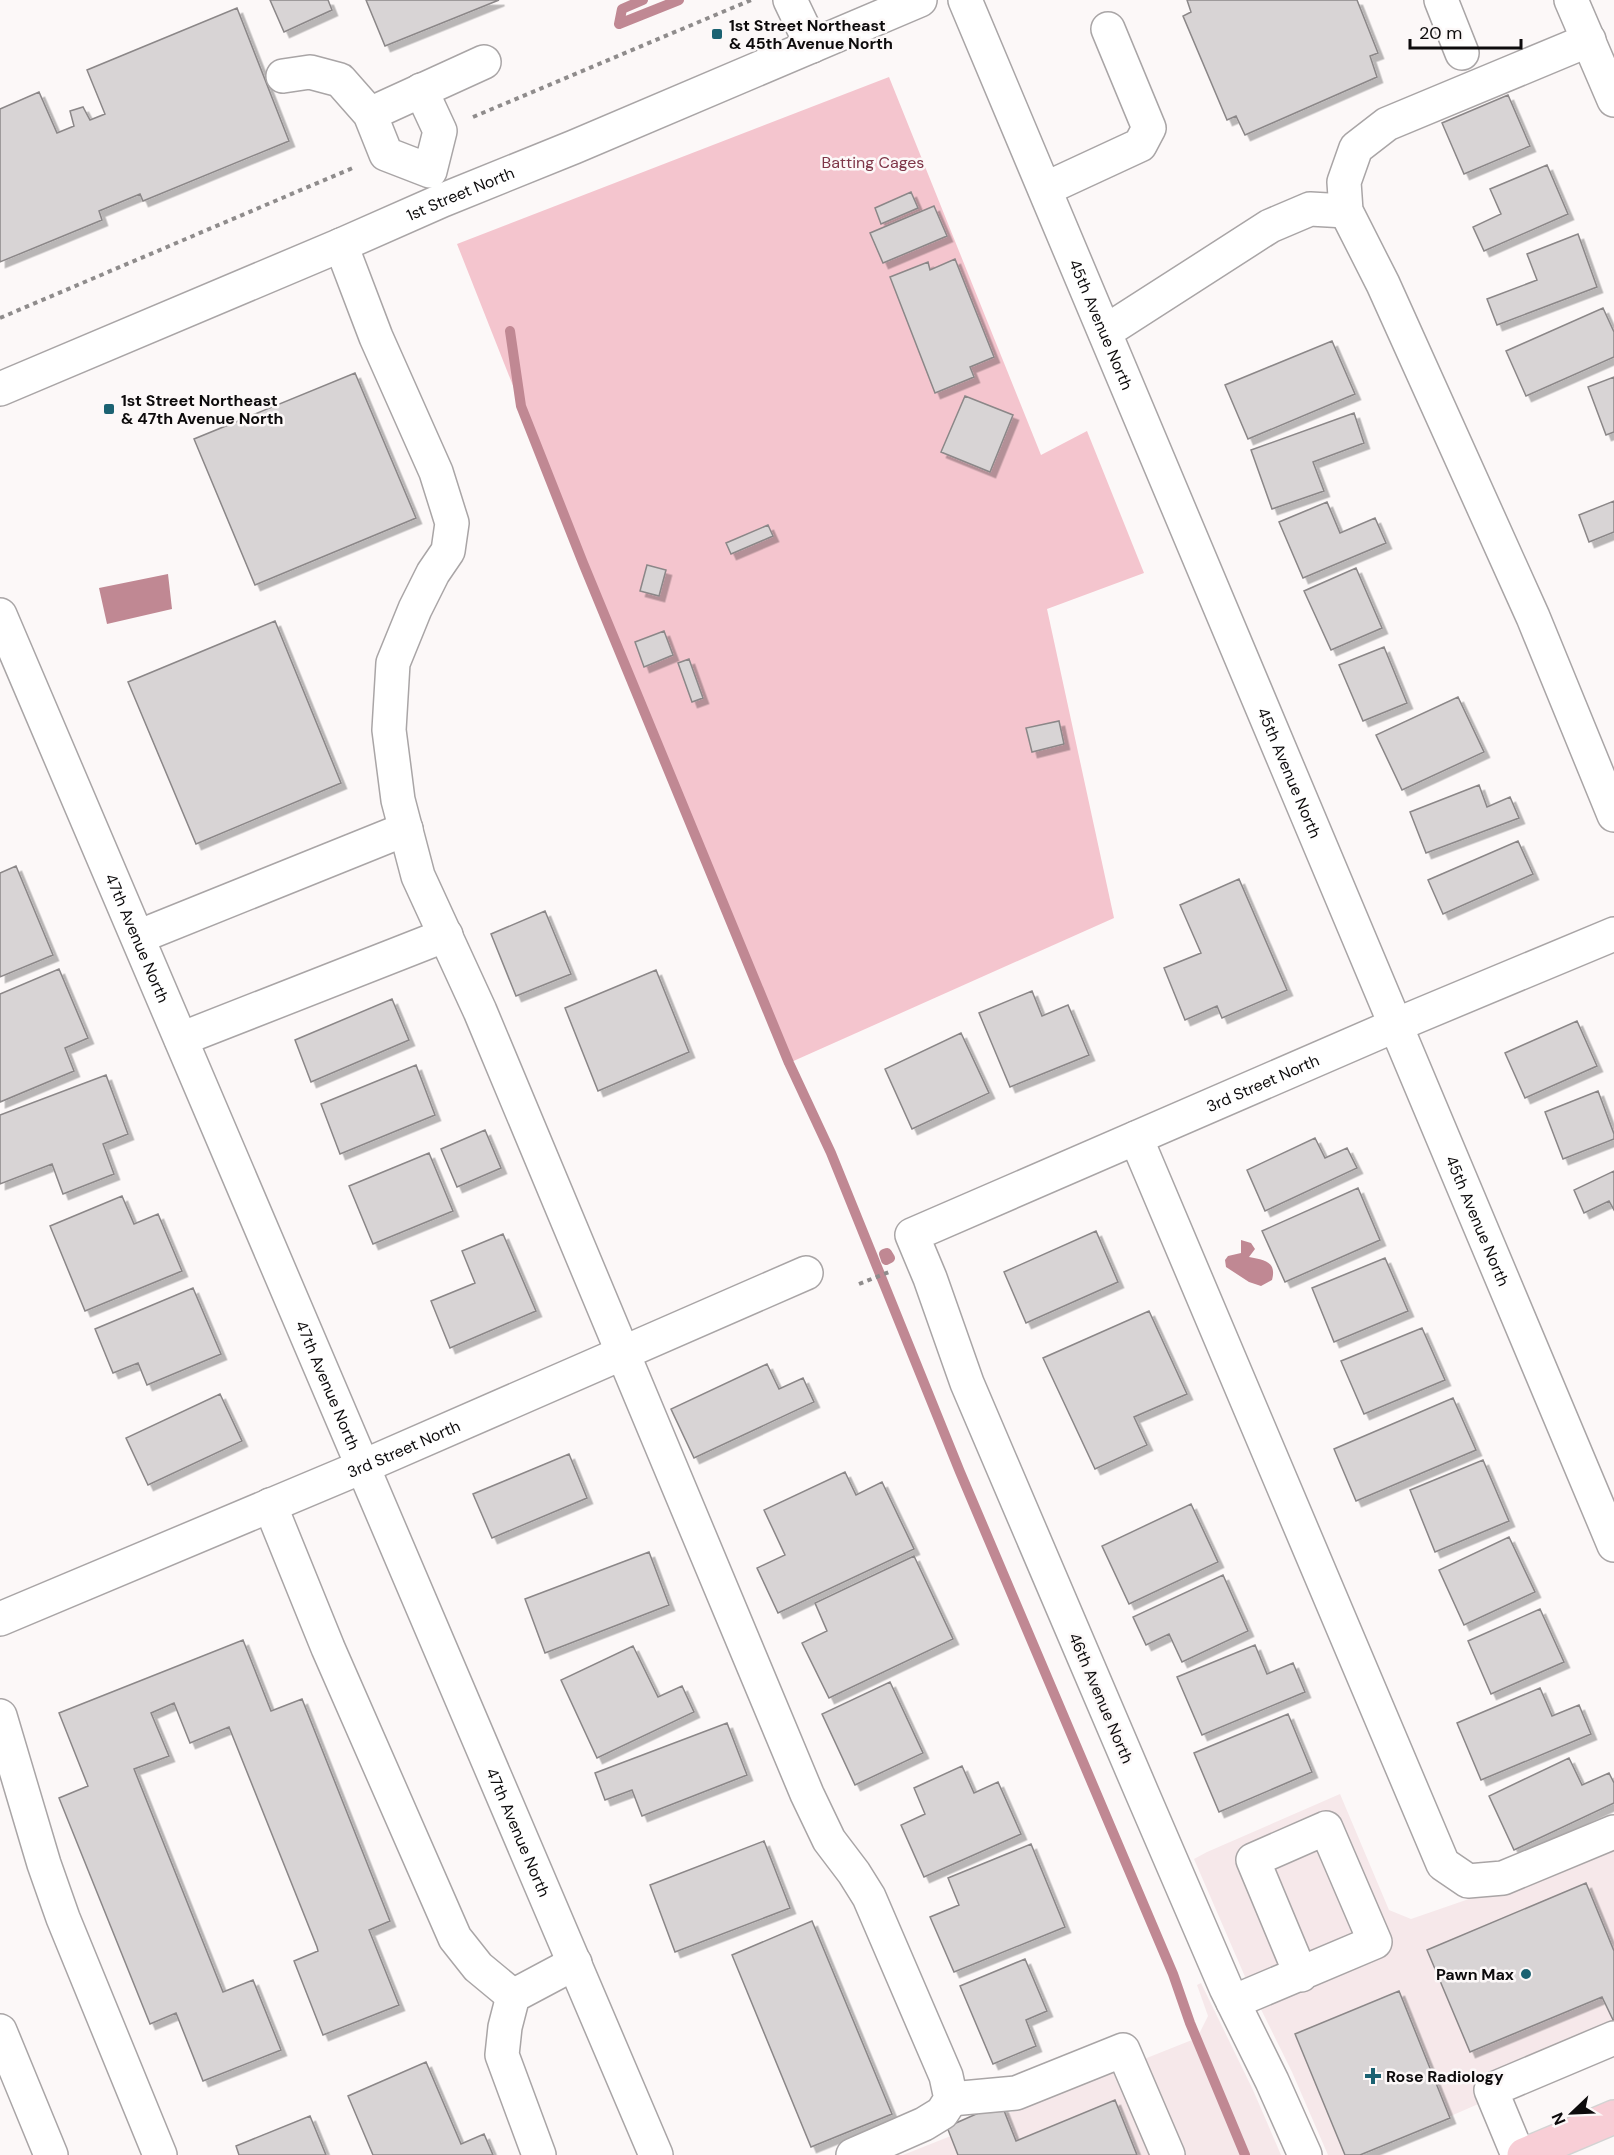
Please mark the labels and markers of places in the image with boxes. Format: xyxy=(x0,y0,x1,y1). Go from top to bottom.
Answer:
place label: 1st Street Northeast & 45th Avenue North xyxy=(729,15,893,54)
marker: 1st Street Northeast & 45th Avenue North xyxy=(710,27,724,41)
place label: 1st Street Northeast & 47th Avenue North xyxy=(121,390,283,429)
marker: 1st Street Northeast & 47th Avenue North xyxy=(102,402,116,416)
place label: Pawn Max xyxy=(1436,1964,1514,1985)
marker: Pawn Max xyxy=(1519,1967,1533,1981)
place label: Rose Radiology xyxy=(1386,2066,1504,2087)
marker: Rose Radiology xyxy=(1364,2067,1382,2085)

